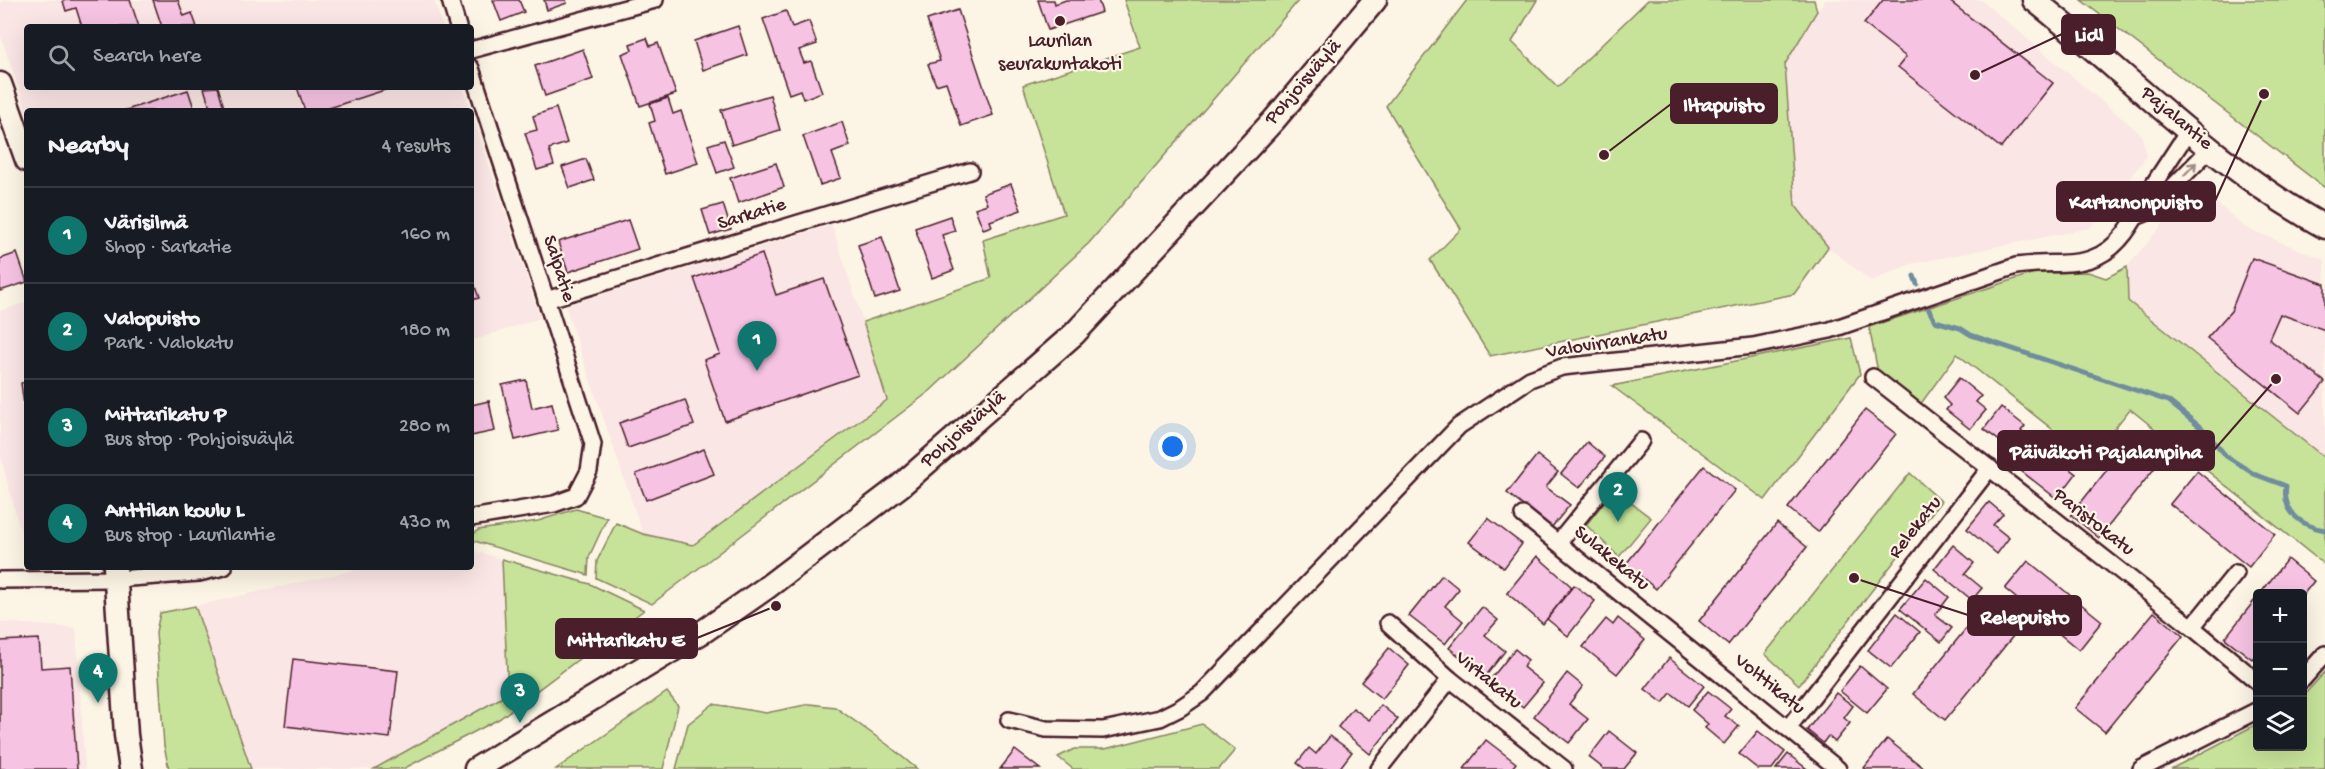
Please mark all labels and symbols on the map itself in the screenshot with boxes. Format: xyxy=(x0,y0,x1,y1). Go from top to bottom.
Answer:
marker: Laurilan seurakuntakoti xyxy=(1053,14,1067,28)
callout: Lidl xyxy=(2062,15,2115,54)
text: Lidl xyxy=(2074,25,2104,50)
place label: Laurilan seurakuntakoti xyxy=(998,31,1122,77)
street label: Pohjoisväylä xyxy=(1260,35,1348,131)
street label: Pajalantie xyxy=(2135,82,2217,156)
callout: Iltapuisto xyxy=(1671,84,1777,123)
text: Iltapuisto xyxy=(1683,95,1765,120)
one-way arrow xyxy=(2183,161,2198,176)
callout: Kartanonpuisto xyxy=(2057,182,2215,221)
text: Kartanonpuisto xyxy=(2068,192,2203,217)
street label: Sarkatie xyxy=(715,194,790,236)
street label: Salpatie xyxy=(536,233,580,306)
pin: 1 xyxy=(738,322,777,371)
street label: Valovirrankatu xyxy=(1544,323,1670,365)
street label: Pohjoisväylä xyxy=(916,386,1012,474)
callout: Päiväkoti Pajalanpiha xyxy=(1998,431,2214,470)
your location xyxy=(1158,432,1187,461)
text: Päiväkoti Pajalanpiha xyxy=(2009,442,2203,467)
pin: 2 xyxy=(1598,472,1638,522)
street label: Paristokatu xyxy=(2047,483,2139,562)
street label: Relekatu xyxy=(1884,492,1948,564)
street label: Sulakekatu xyxy=(1568,521,1654,597)
callout: Relepuisto xyxy=(1968,596,2081,635)
text: Relepuisto xyxy=(1979,607,2070,632)
callout: Mittarikatu E xyxy=(556,619,697,658)
text: Mittarikatu E xyxy=(567,630,687,655)
street label: Virtakatu xyxy=(1449,646,1527,715)
street label: Volttikatu xyxy=(1728,649,1809,721)
pin: 4 xyxy=(78,654,118,703)
pin: 3 xyxy=(500,674,540,723)

